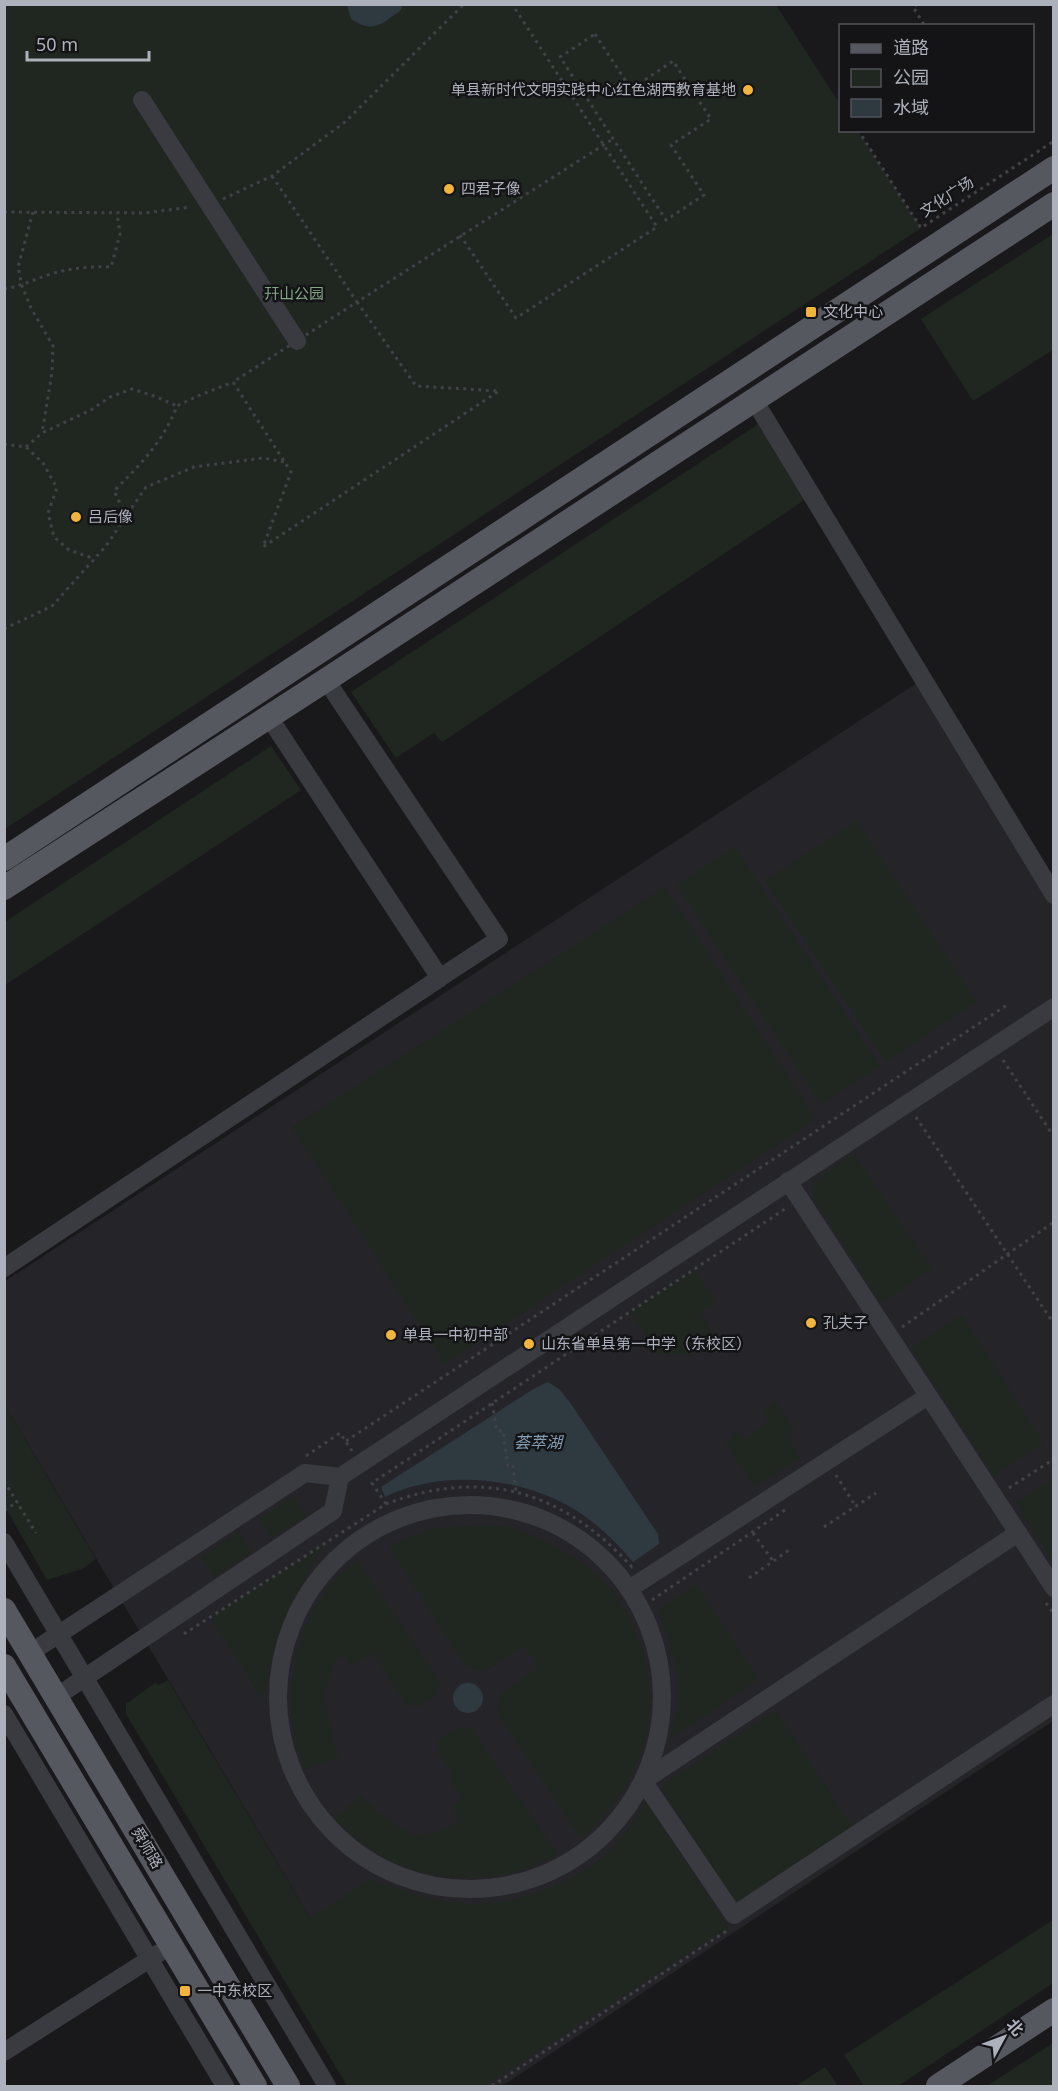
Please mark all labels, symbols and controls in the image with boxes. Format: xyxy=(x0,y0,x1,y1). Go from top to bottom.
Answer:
scale bar xyxy=(27,24,148,62)
legend xyxy=(839,24,1034,132)
text: 50 m xyxy=(36,32,78,56)
text: 道路 xyxy=(893,35,929,59)
text: 公园 xyxy=(893,65,929,89)
place label: 单县新时代文明实践中心红色湖西教育基地 xyxy=(451,79,736,99)
marker: 单县新时代文明实践中心红色湖西教育基地 xyxy=(741,83,755,97)
text: 水域 xyxy=(893,95,929,119)
street label: 文化广场 xyxy=(916,171,977,221)
place label: 四君子像 xyxy=(461,178,521,198)
marker: 四君子像 xyxy=(442,182,456,196)
park label: 幵山公园 xyxy=(264,283,324,303)
place label: 文化中心 xyxy=(823,301,883,321)
marker: 文化中心 xyxy=(804,305,818,319)
place label: 吕后像 xyxy=(88,506,133,526)
marker: 吕后像 xyxy=(69,510,83,524)
place label: 孔夫子 xyxy=(823,1312,868,1332)
marker: 孔夫子 xyxy=(804,1316,818,1330)
place label: 单县一中初中部 xyxy=(403,1324,508,1344)
marker: 单县一中初中部 xyxy=(384,1328,398,1342)
place label: 山东省单县第一中学（东校区） xyxy=(541,1333,751,1353)
marker: 山东省单县第一中学（东校区） xyxy=(522,1337,536,1351)
water label: 荟萃湖 xyxy=(514,1431,565,1453)
street label: 舜师路 xyxy=(128,1823,168,1872)
place label: 一中东校区 xyxy=(197,1980,272,2000)
marker: 一中东校区 xyxy=(178,1984,192,1998)
north arrow xyxy=(974,2007,1034,2067)
text: 北 xyxy=(1002,2014,1029,2040)

